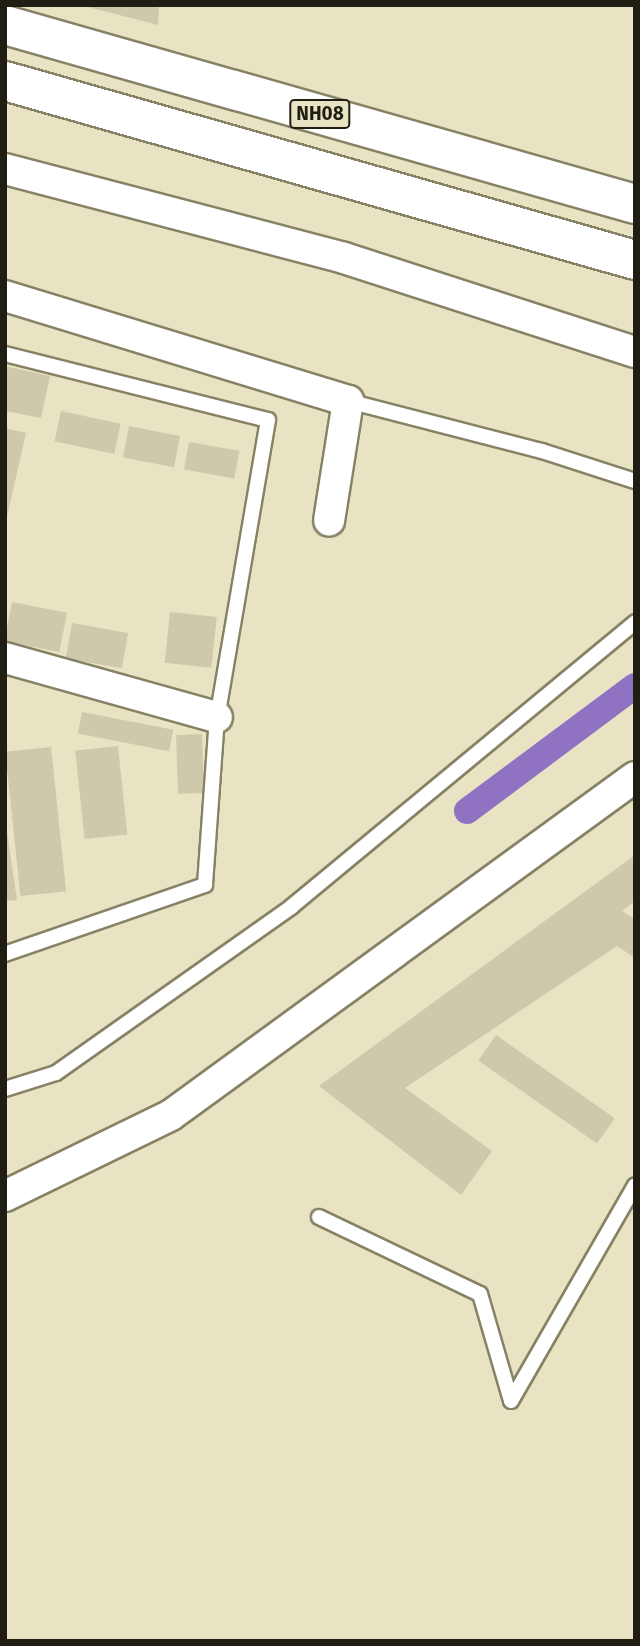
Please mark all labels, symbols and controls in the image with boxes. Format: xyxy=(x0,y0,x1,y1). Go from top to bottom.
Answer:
road number: NH08 xyxy=(288,98,352,130)

